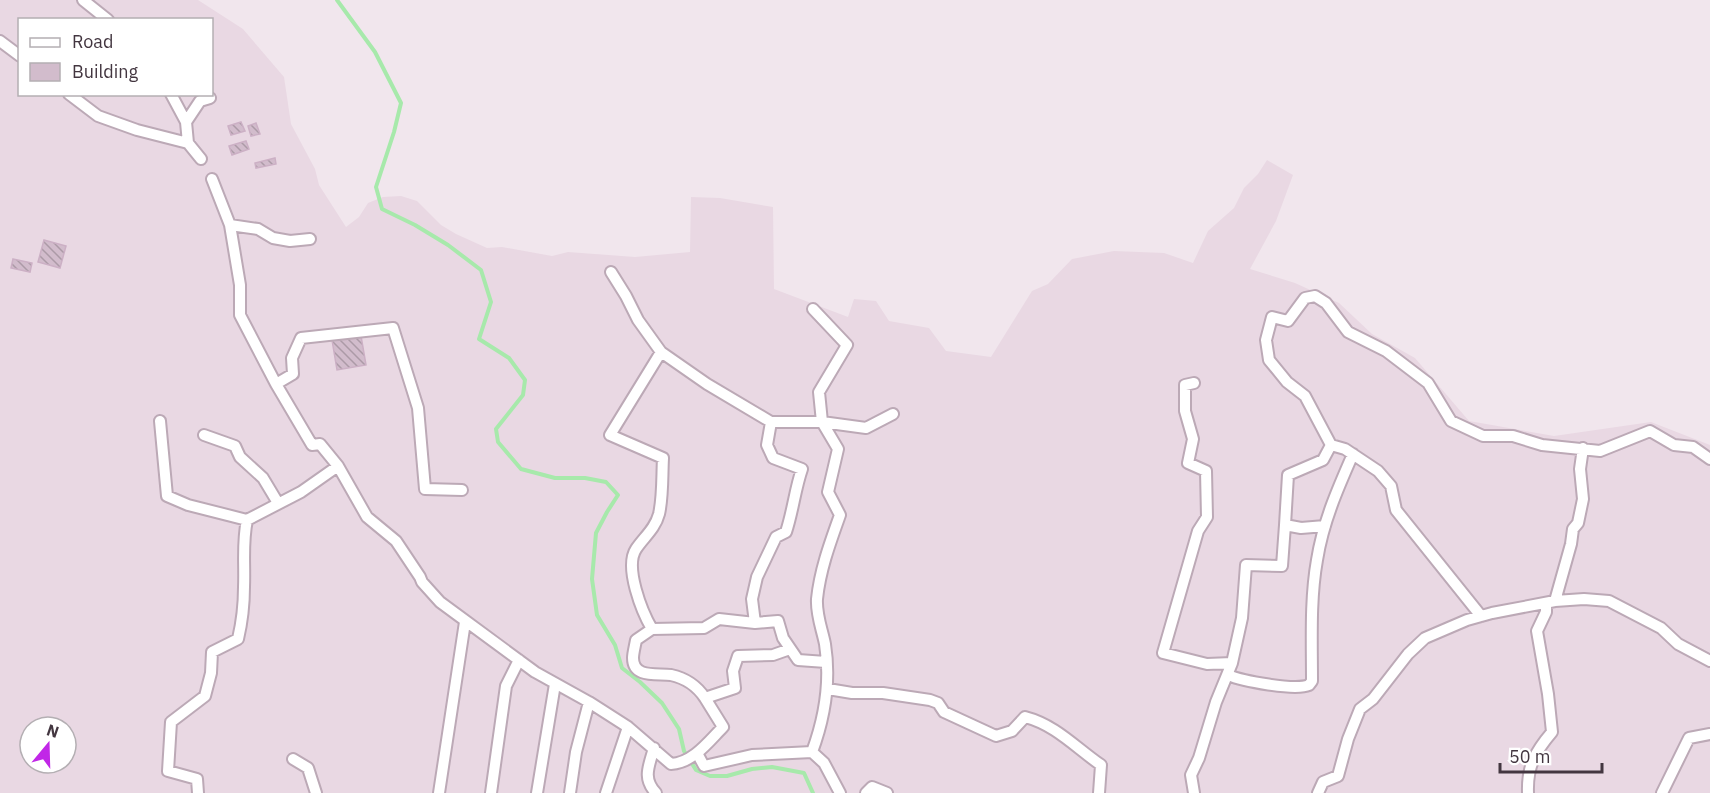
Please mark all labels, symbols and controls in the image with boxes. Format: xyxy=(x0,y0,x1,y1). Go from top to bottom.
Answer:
legend xyxy=(18,18,213,96)
text: Road xyxy=(72,30,113,53)
text: Building xyxy=(72,60,139,83)
north arrow xyxy=(18,715,78,775)
text: N xyxy=(44,719,62,742)
scale bar xyxy=(1500,736,1602,774)
text: 50 m xyxy=(1509,745,1551,768)

